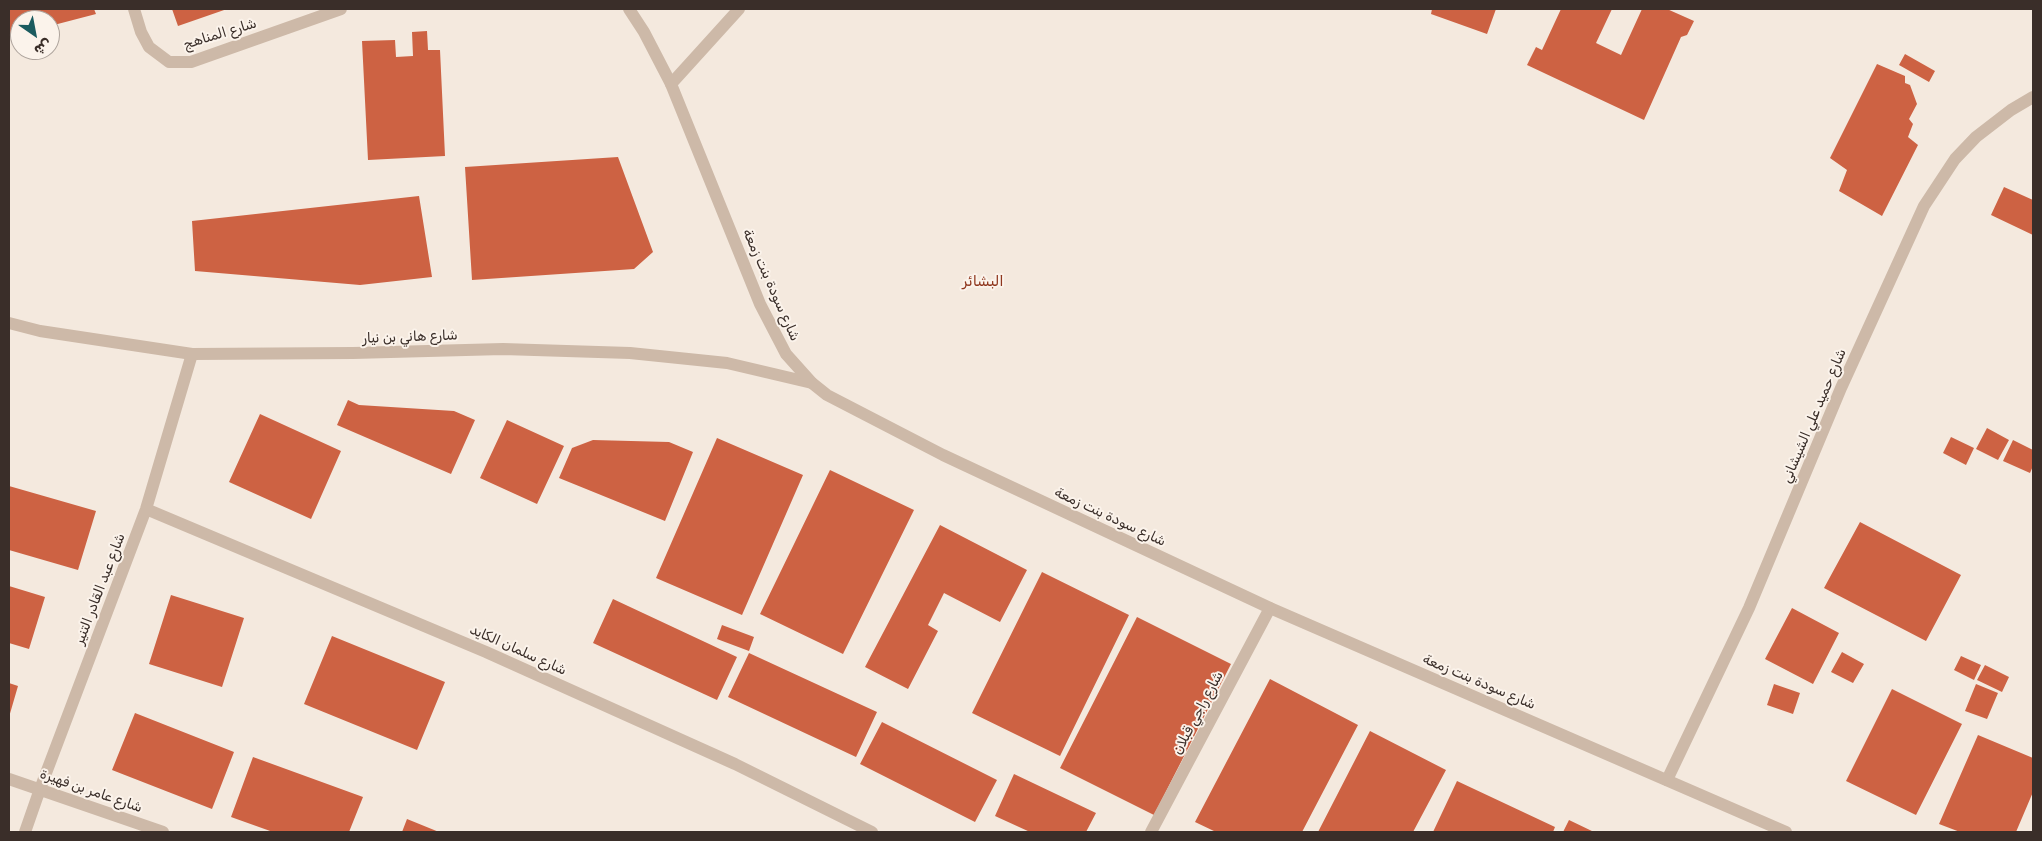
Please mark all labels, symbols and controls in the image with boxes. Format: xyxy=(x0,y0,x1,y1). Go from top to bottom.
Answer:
north arrow xyxy=(10,10,60,60)
street label: شارع المناهج xyxy=(181,15,259,53)
text: ش xyxy=(31,35,55,59)
street label: شارع سودة بنت زمعة xyxy=(739,226,803,344)
district label: البشائر xyxy=(962,273,1004,291)
street label: شارع هاني بن نيار xyxy=(362,327,458,347)
street label: شارع حميد علي الشيشاني xyxy=(1778,346,1850,486)
street label: شارع سودة بنت زمعة xyxy=(1052,484,1168,550)
street label: شارع عبد القادر التنير xyxy=(71,531,129,647)
street label: شارع سلمان الكايد xyxy=(467,621,569,679)
street label: شارع سودة بنت زمعة xyxy=(1420,651,1538,713)
street label: شارع راجي قبلان xyxy=(1169,668,1227,758)
street label: شارع عامر بن فهيرة xyxy=(38,766,144,816)

